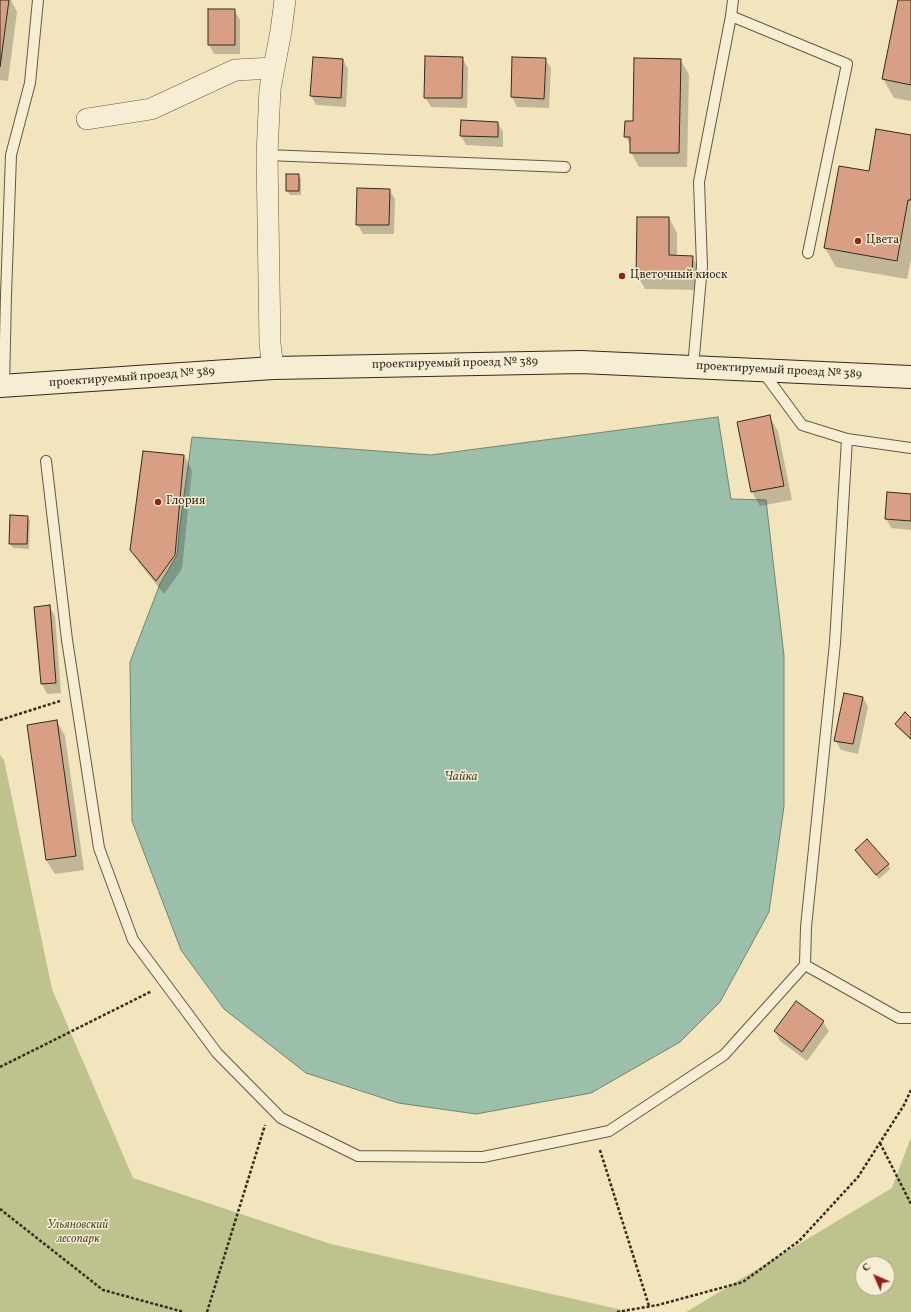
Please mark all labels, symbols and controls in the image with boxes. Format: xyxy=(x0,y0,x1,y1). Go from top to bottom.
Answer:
place label: Цвета xyxy=(866,234,899,248)
marker: Цвета xyxy=(853,236,863,246)
place label: Цветочный киоск xyxy=(630,269,727,283)
marker: Цветочный киоск xyxy=(617,271,627,281)
street label: проектируемый проезд № 389 xyxy=(372,355,538,373)
street label: проектируемый проезд № 389 xyxy=(696,359,862,383)
street label: проектируемый проезд № 389 xyxy=(49,365,215,391)
place label: Глория xyxy=(166,495,205,509)
marker: Глория xyxy=(153,497,163,507)
water label: Чайка xyxy=(444,770,478,786)
park label: Ульяновский лесопарк xyxy=(48,1219,108,1247)
north arrow xyxy=(855,1256,895,1296)
text: С xyxy=(859,1260,875,1276)

